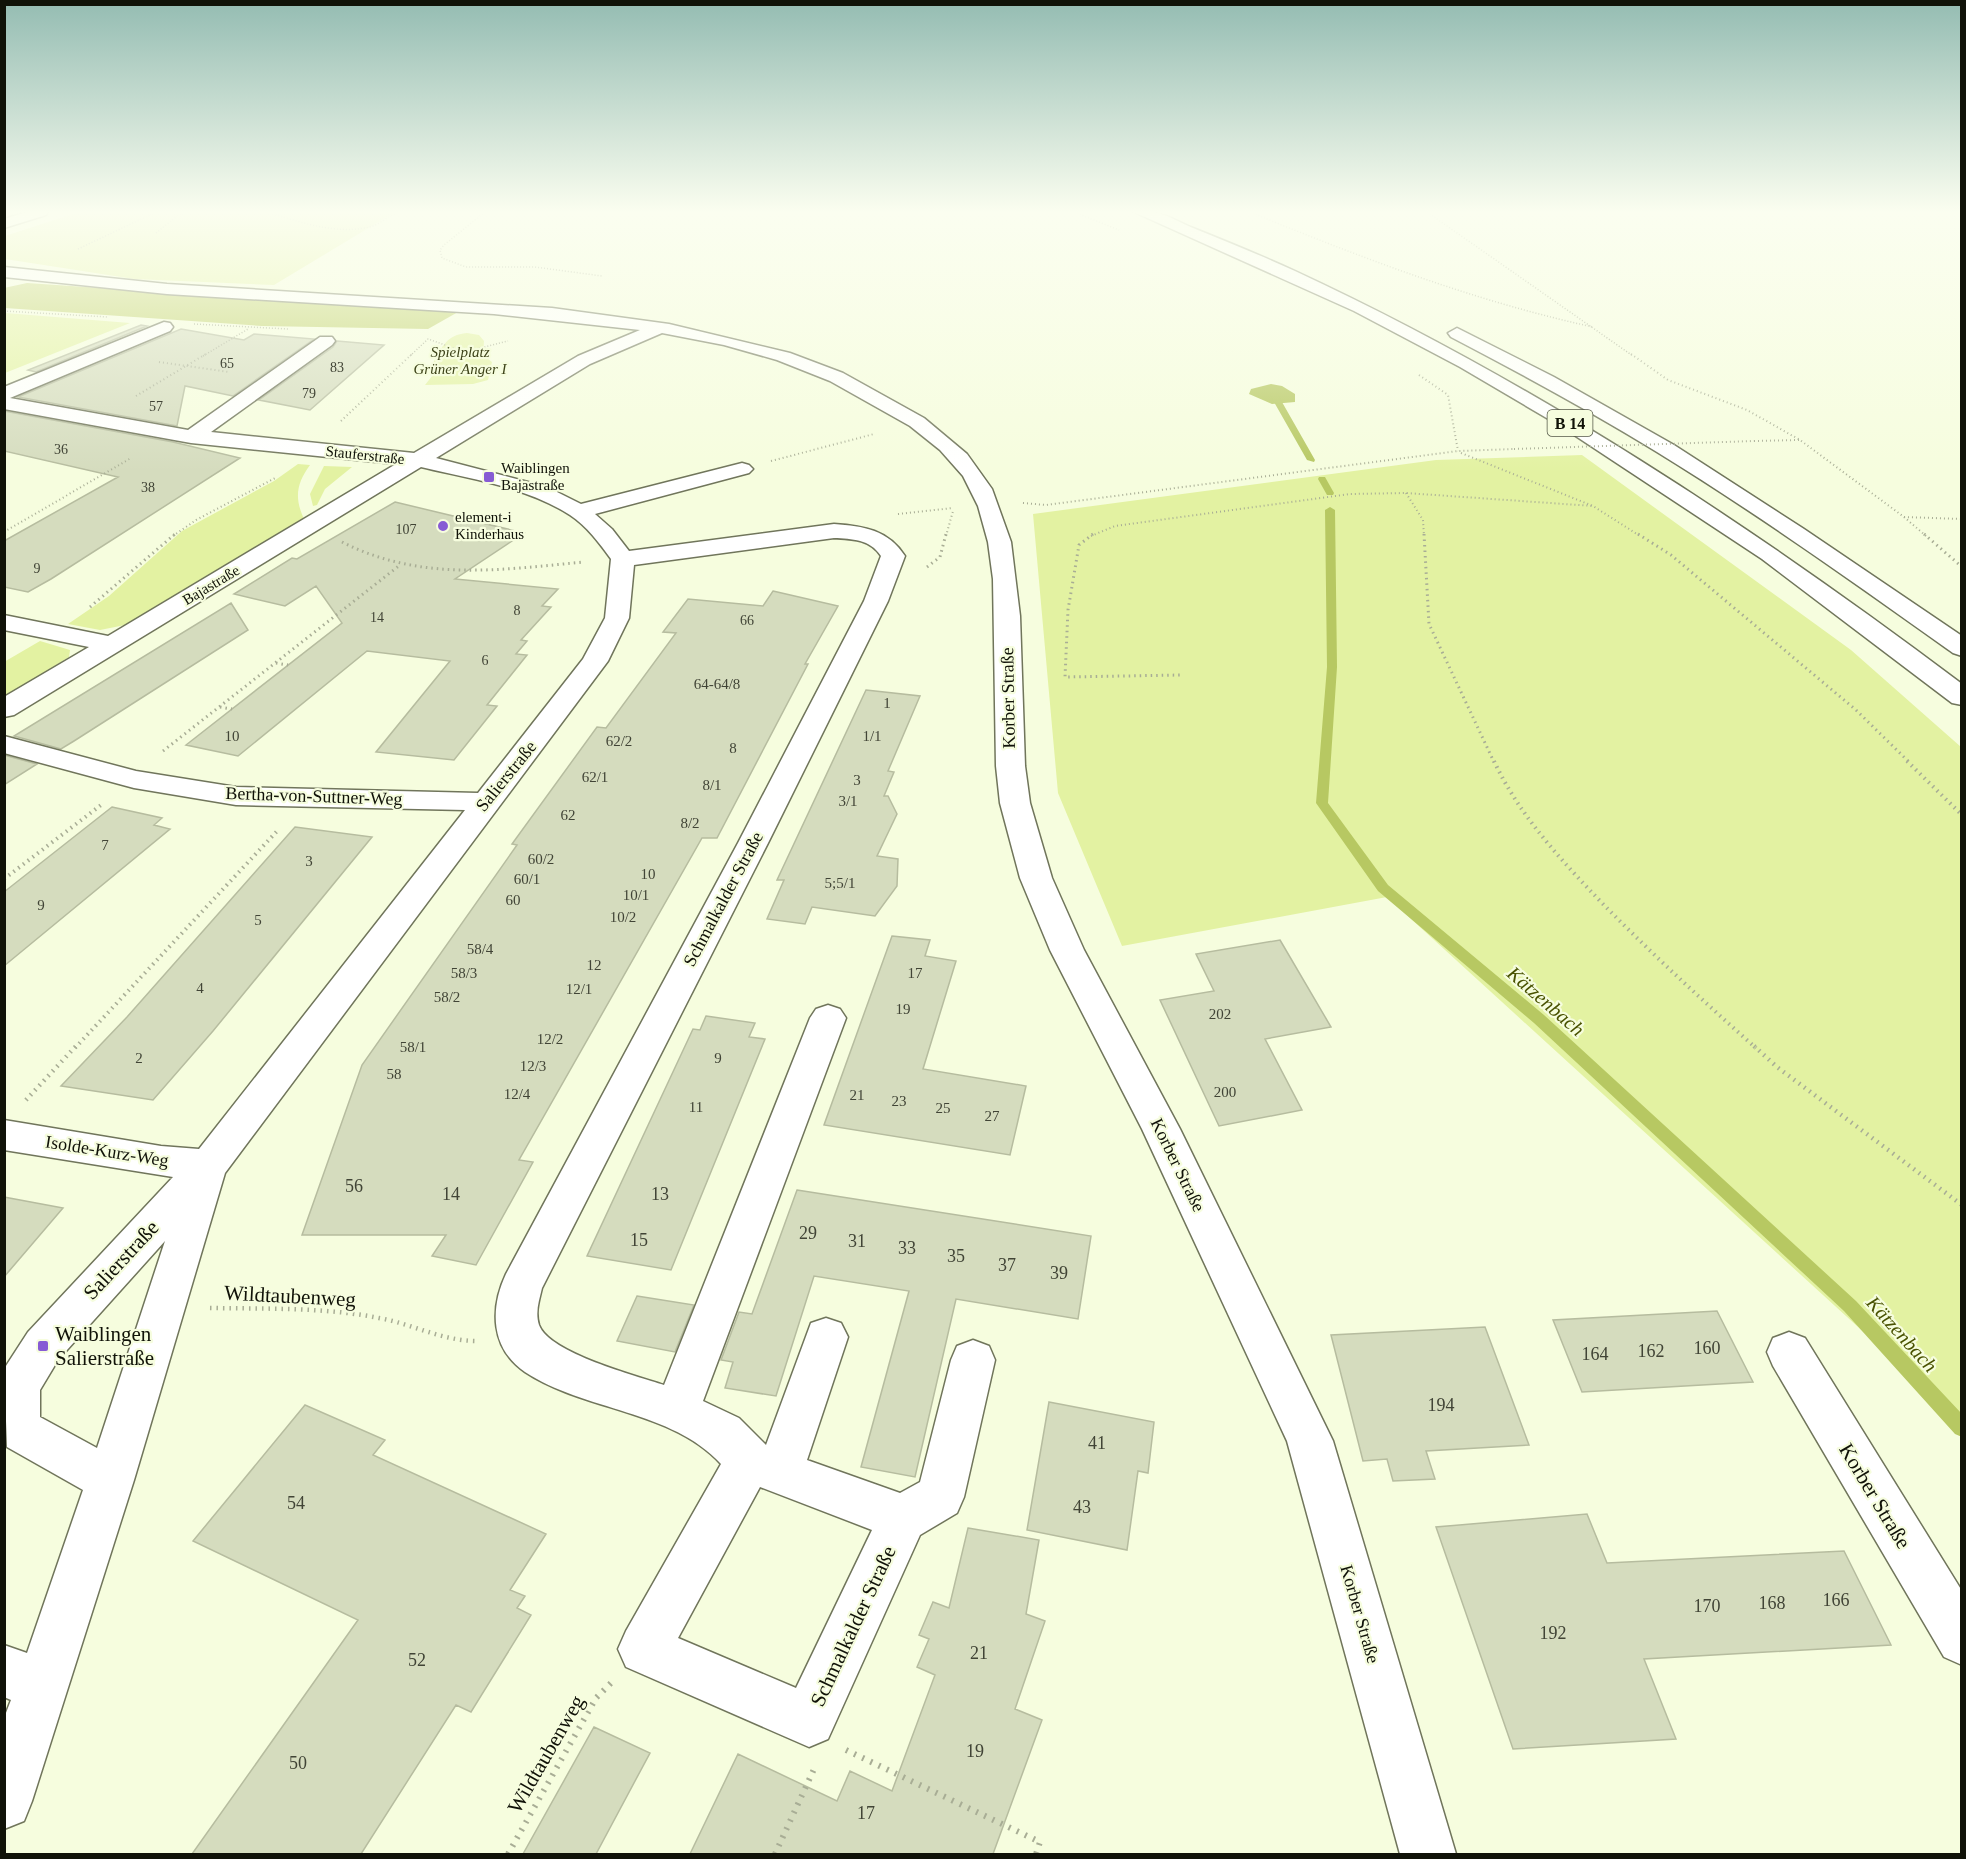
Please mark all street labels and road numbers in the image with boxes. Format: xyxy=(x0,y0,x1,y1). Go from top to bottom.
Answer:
road number: B 14 xyxy=(1548,410,1592,436)
street label: Stauferstraße xyxy=(325,443,406,467)
street label: Bajastraße xyxy=(180,562,243,608)
street label: Korber Straße xyxy=(997,647,1019,749)
street label: Salierstraße xyxy=(471,737,541,815)
street label: Bertha-von-Suttner-Weg xyxy=(225,783,403,809)
street label: Schmalkalder Straße xyxy=(679,828,767,970)
street label: Korber Straße xyxy=(1147,1115,1209,1215)
street label: Isolde-Kurz-Weg xyxy=(44,1131,170,1171)
street label: Salierstraße xyxy=(78,1216,164,1304)
street label: Wildtaubenweg xyxy=(223,1281,357,1311)
street label: Korber Straße xyxy=(1834,1439,1916,1553)
street label: Schmalkalder Straße xyxy=(805,1542,901,1710)
street label: Korber Straße xyxy=(1336,1562,1384,1666)
street label: Wildtaubenweg xyxy=(503,1690,590,1817)

